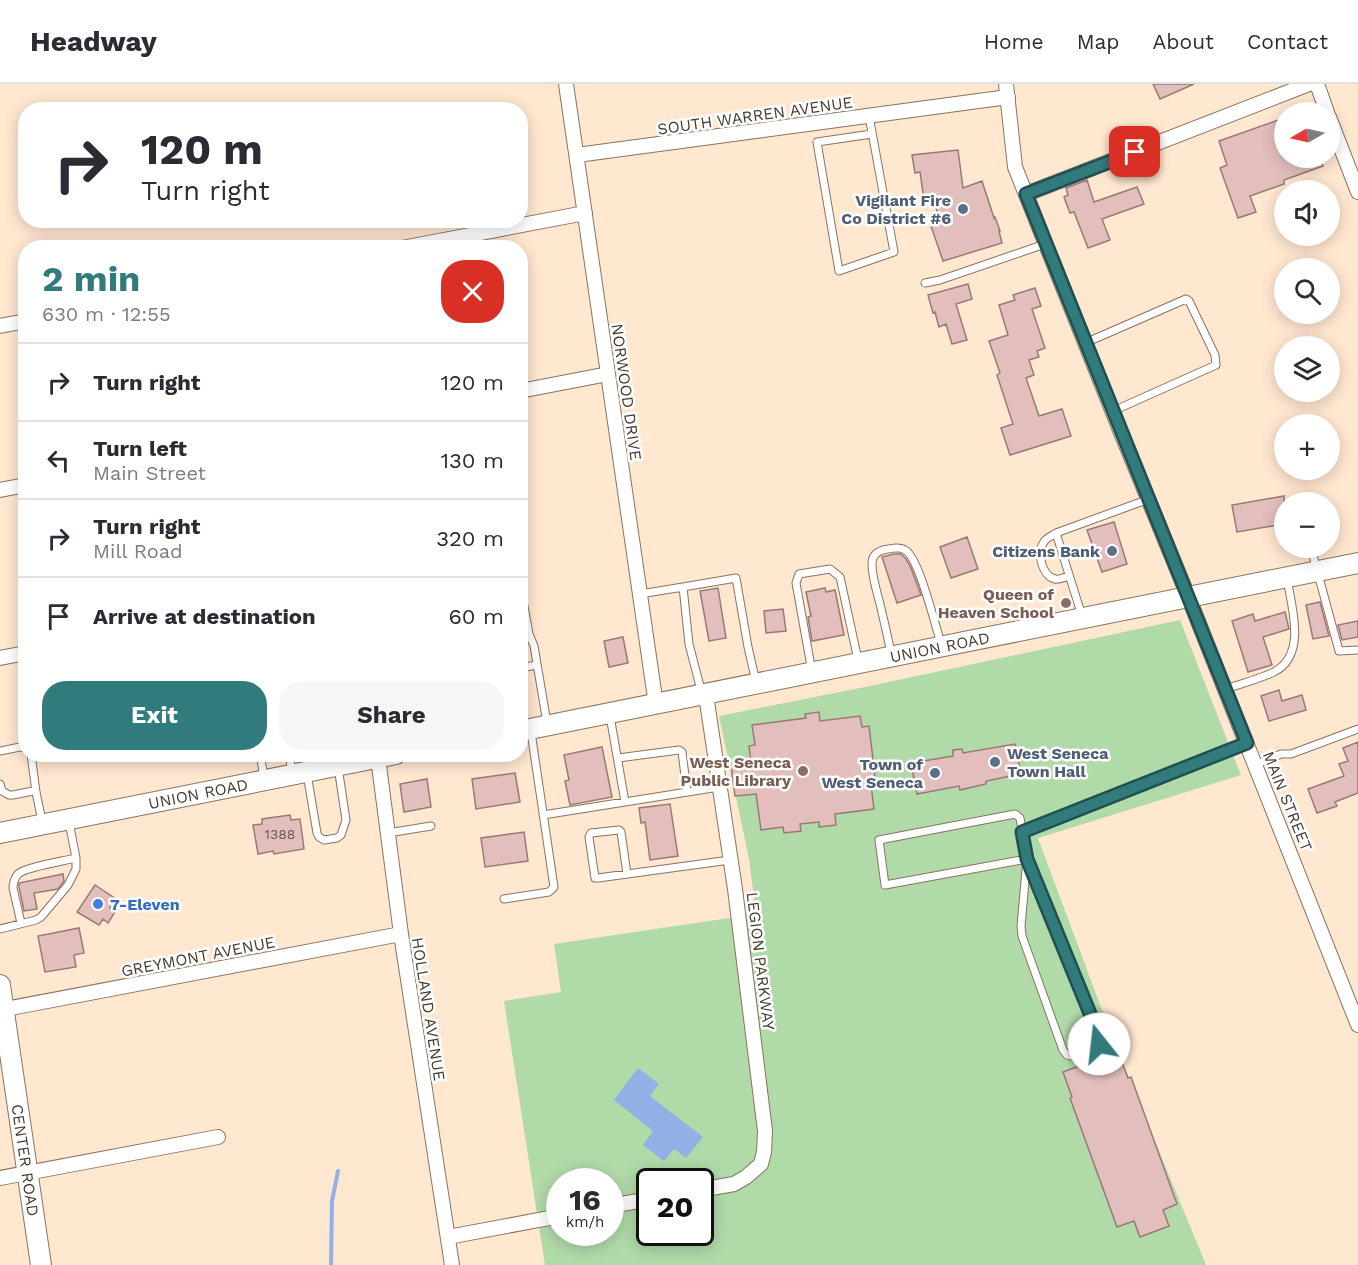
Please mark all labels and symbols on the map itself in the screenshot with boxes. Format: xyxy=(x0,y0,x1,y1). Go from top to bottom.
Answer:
street label: SOUTH WARREN AVENUE xyxy=(656,92,854,139)
north arrow xyxy=(1274,102,1340,168)
pin xyxy=(1109,126,1160,177)
place label: Vigilant Fire Co District #6 xyxy=(841,191,951,228)
marker: Vigilant Fire Co District #6 xyxy=(956,202,970,216)
street label: NORWOOD DRIVE xyxy=(608,322,646,462)
place label: Citizens Bank xyxy=(992,542,1100,561)
marker: Citizens Bank xyxy=(1105,544,1119,558)
place label: Queen of Heaven School xyxy=(938,585,1055,622)
marker: Queen of Heaven School xyxy=(1059,596,1073,610)
street label: UNION ROAD xyxy=(888,628,991,667)
place label: West Seneca Town Hall xyxy=(1007,744,1109,781)
street label: MAIN STREET xyxy=(1259,748,1316,854)
place label: West Seneca Public Library xyxy=(681,753,792,790)
place label: Town of West Seneca xyxy=(821,755,924,792)
marker: West Seneca Town Hall xyxy=(988,755,1002,769)
marker: West Seneca Public Library xyxy=(796,764,810,778)
marker: Town of West Seneca xyxy=(928,766,942,780)
street label: UNION ROAD xyxy=(147,775,250,813)
house number: 1388 xyxy=(265,826,295,842)
street label: LEGION PARKWAY xyxy=(743,891,778,1031)
place label: 7-Eleven xyxy=(110,895,180,914)
marker: 7-Eleven xyxy=(91,897,105,911)
street label: GREYMONT AVENUE xyxy=(120,932,277,981)
street label: HOLLAND AVENUE xyxy=(408,936,449,1082)
position arrow xyxy=(1067,1012,1131,1076)
street label: CENTER ROAD xyxy=(8,1103,43,1218)
speed limit sign: 20 xyxy=(636,1168,714,1246)

